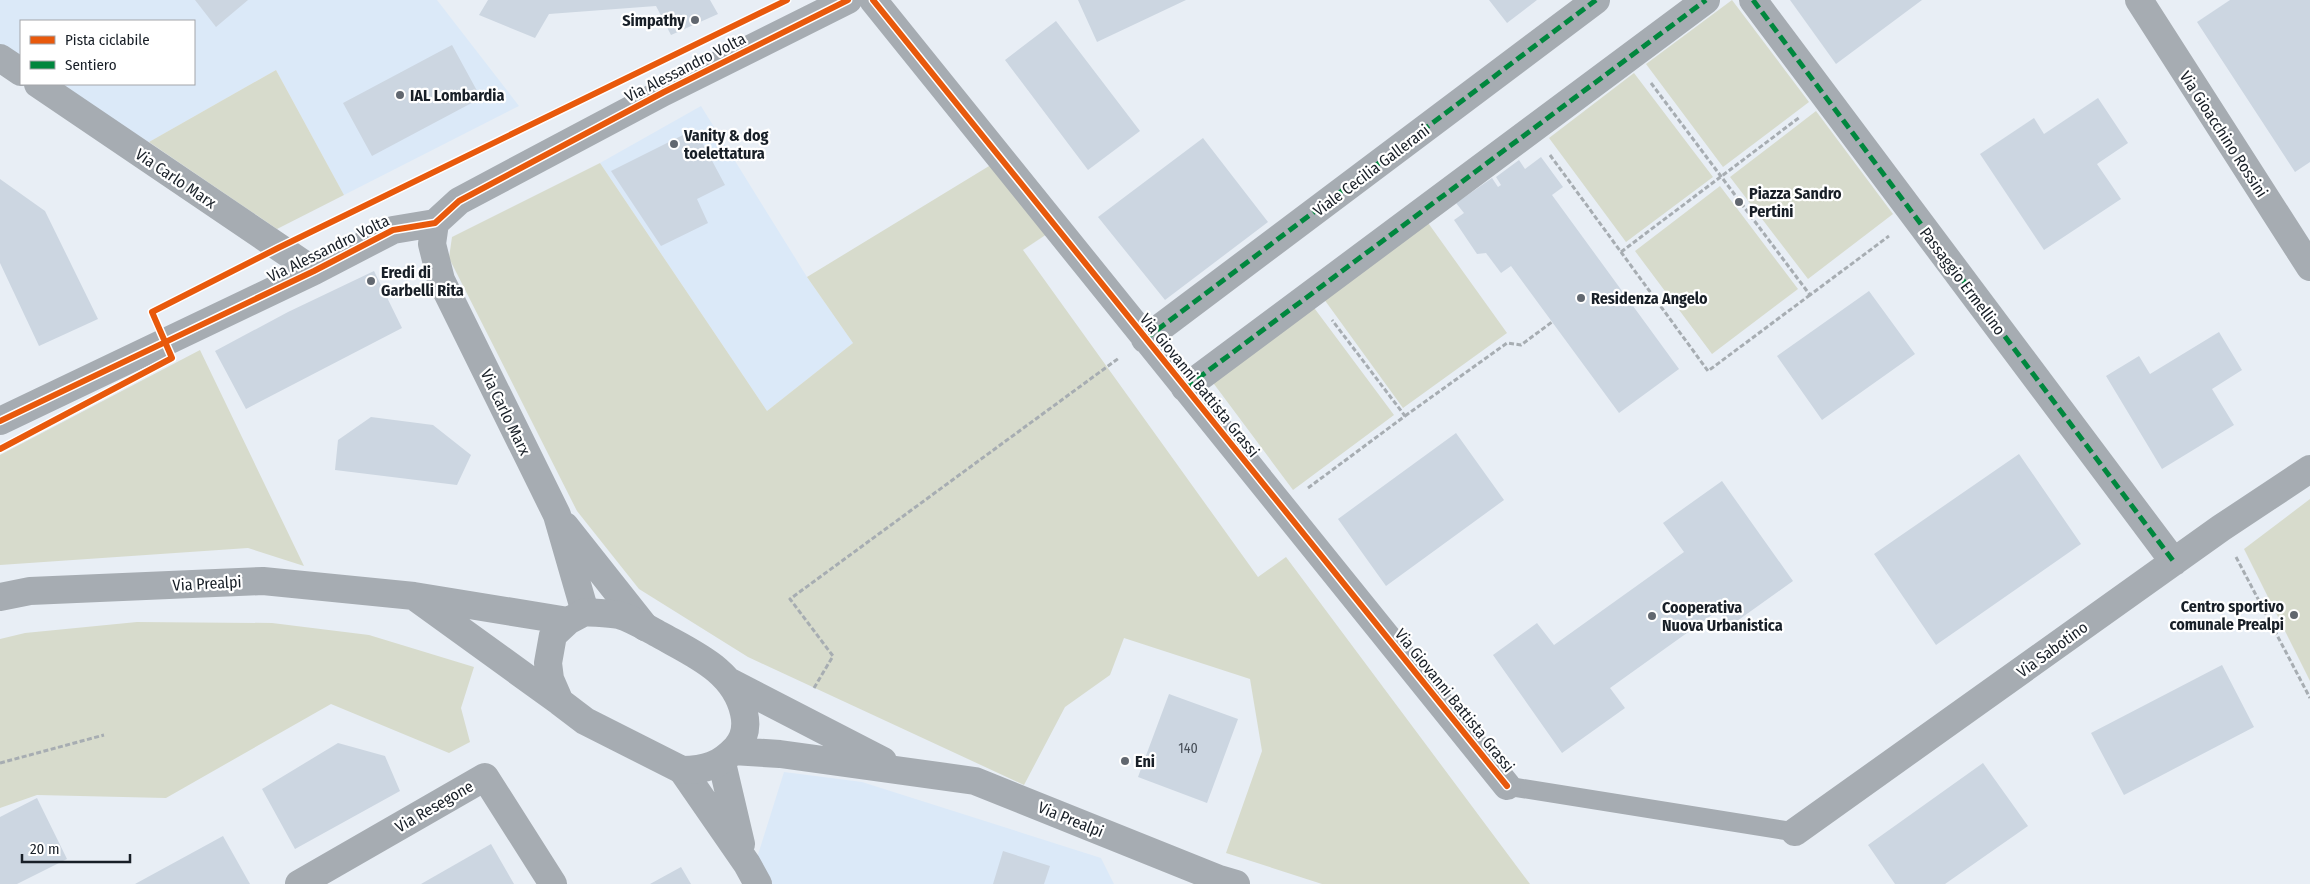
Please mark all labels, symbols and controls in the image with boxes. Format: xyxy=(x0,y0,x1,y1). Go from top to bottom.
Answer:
place label: Simpathy xyxy=(622,11,685,30)
marker: Simpathy xyxy=(689,14,701,26)
legend xyxy=(20,20,195,85)
street label: Via Alessandro Volta xyxy=(622,29,749,106)
text: Pista ciclabile xyxy=(65,31,150,49)
text: Sentiero xyxy=(65,56,117,74)
street label: Via Gioacchino Rossini xyxy=(2176,68,2271,201)
place label: IAL Lombardia xyxy=(410,86,504,105)
marker: IAL Lombardia xyxy=(394,89,406,101)
street label: Viale Cecilia Gallerani xyxy=(1309,120,1433,220)
place label: Vanity & dog toelettatura xyxy=(683,126,768,163)
marker: Vanity & dog toelettatura xyxy=(668,138,680,150)
street label: Via Carlo Marx xyxy=(132,144,220,212)
place label: Piazza Sandro Pertini xyxy=(1749,184,1842,221)
marker: Piazza Sandro Pertini xyxy=(1733,196,1745,208)
street label: Via Alessandro Volta xyxy=(264,211,392,286)
street label: Passaggio Ermellino xyxy=(1916,224,2009,339)
place label: Eredi di Garbelli Rita xyxy=(381,263,464,300)
marker: Eredi di Garbelli Rita xyxy=(365,275,377,287)
place label: Residenza Angelo xyxy=(1591,289,1708,308)
marker: Residenza Angelo xyxy=(1575,292,1587,304)
street label: Via Giovanni Battista Grassi xyxy=(1136,310,1263,461)
street label: Via Carlo Marx xyxy=(477,366,535,458)
street label: Via Prealpi xyxy=(172,572,242,595)
place label: Centro sportivo comunale Prealpi xyxy=(2170,597,2284,634)
place label: Cooperativa Nuova Urbanistica xyxy=(1662,598,1783,635)
marker: Centro sportivo comunale Prealpi xyxy=(2288,609,2300,621)
marker: Cooperativa Nuova Urbanistica xyxy=(1646,610,1658,622)
street label: Via Sabotino xyxy=(2013,617,2091,681)
street label: Via Giovanni Battista Grassi xyxy=(1391,625,1518,776)
house number: 140 xyxy=(1178,740,1198,757)
place label: Eni xyxy=(1135,752,1155,771)
marker: Eni xyxy=(1119,755,1131,767)
street label: Via Resegone xyxy=(392,776,477,836)
street label: Via Prealpi xyxy=(1035,798,1106,841)
scale bar xyxy=(22,832,130,864)
text: 20 m xyxy=(30,840,60,858)

